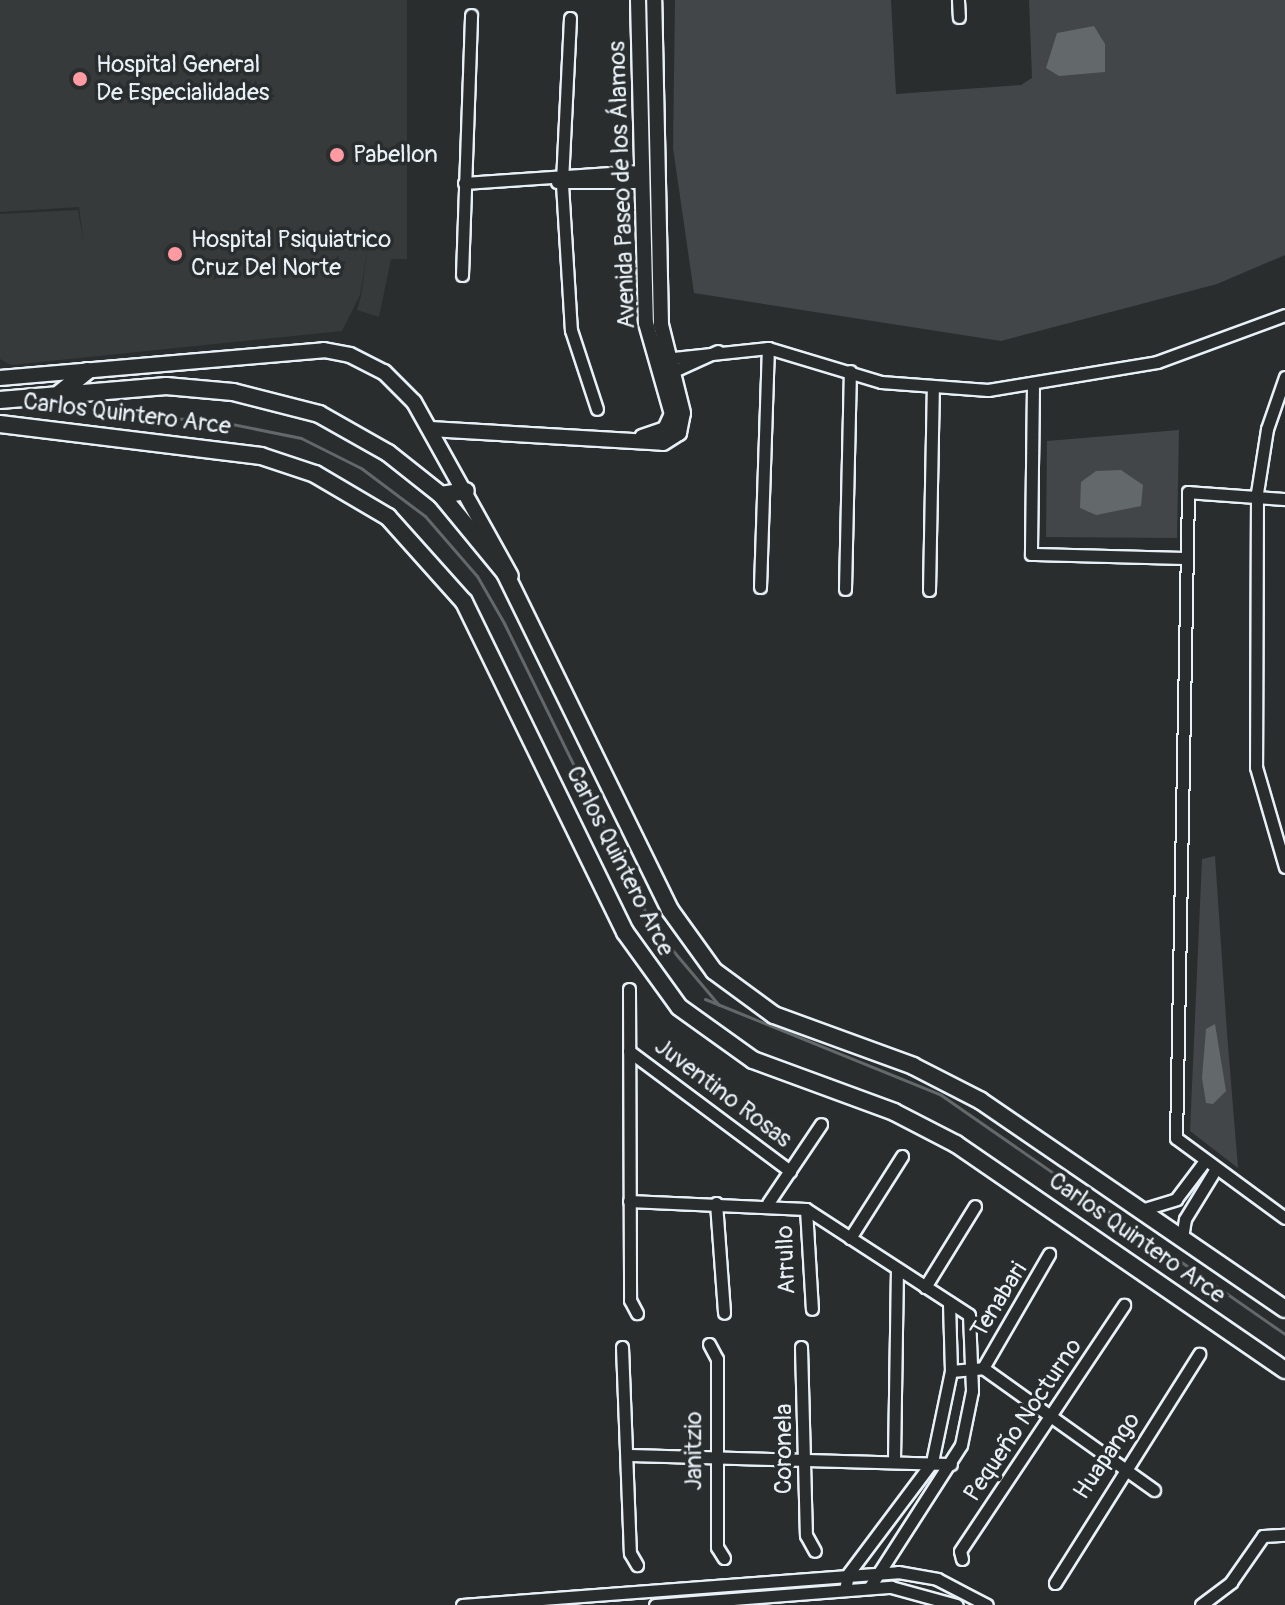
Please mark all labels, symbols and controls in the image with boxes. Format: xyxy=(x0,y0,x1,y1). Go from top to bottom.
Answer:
street label: Avenida Paseo de los Álamos xyxy=(603,41,641,329)
place label: Hospital General De Especialidades xyxy=(96,51,270,107)
marker: Hospital General De Especialidades xyxy=(71,70,89,88)
place label: Pabellon xyxy=(353,141,438,169)
marker: Pabellon xyxy=(328,146,346,164)
place label: Hospital Psiquiatrico Cruz Del Norte xyxy=(191,226,391,282)
marker: Hospital Psiquiatrico Cruz Del Norte xyxy=(166,245,184,263)
street label: Carlos Quintero Arce xyxy=(22,387,232,441)
street label: Carlos Quintero Arce xyxy=(560,761,680,961)
street label: Juventino Rosas xyxy=(649,1032,797,1154)
street label: Carlos Quintero Arce xyxy=(1043,1166,1231,1310)
street label: Arrullo xyxy=(770,1225,802,1295)
street label: Tenabari xyxy=(965,1257,1033,1343)
street label: Pequeño Nocturno xyxy=(958,1333,1088,1507)
street label: Coronela xyxy=(770,1404,798,1494)
street label: Huapango xyxy=(1067,1407,1147,1505)
street label: Janitzio xyxy=(680,1411,708,1491)

